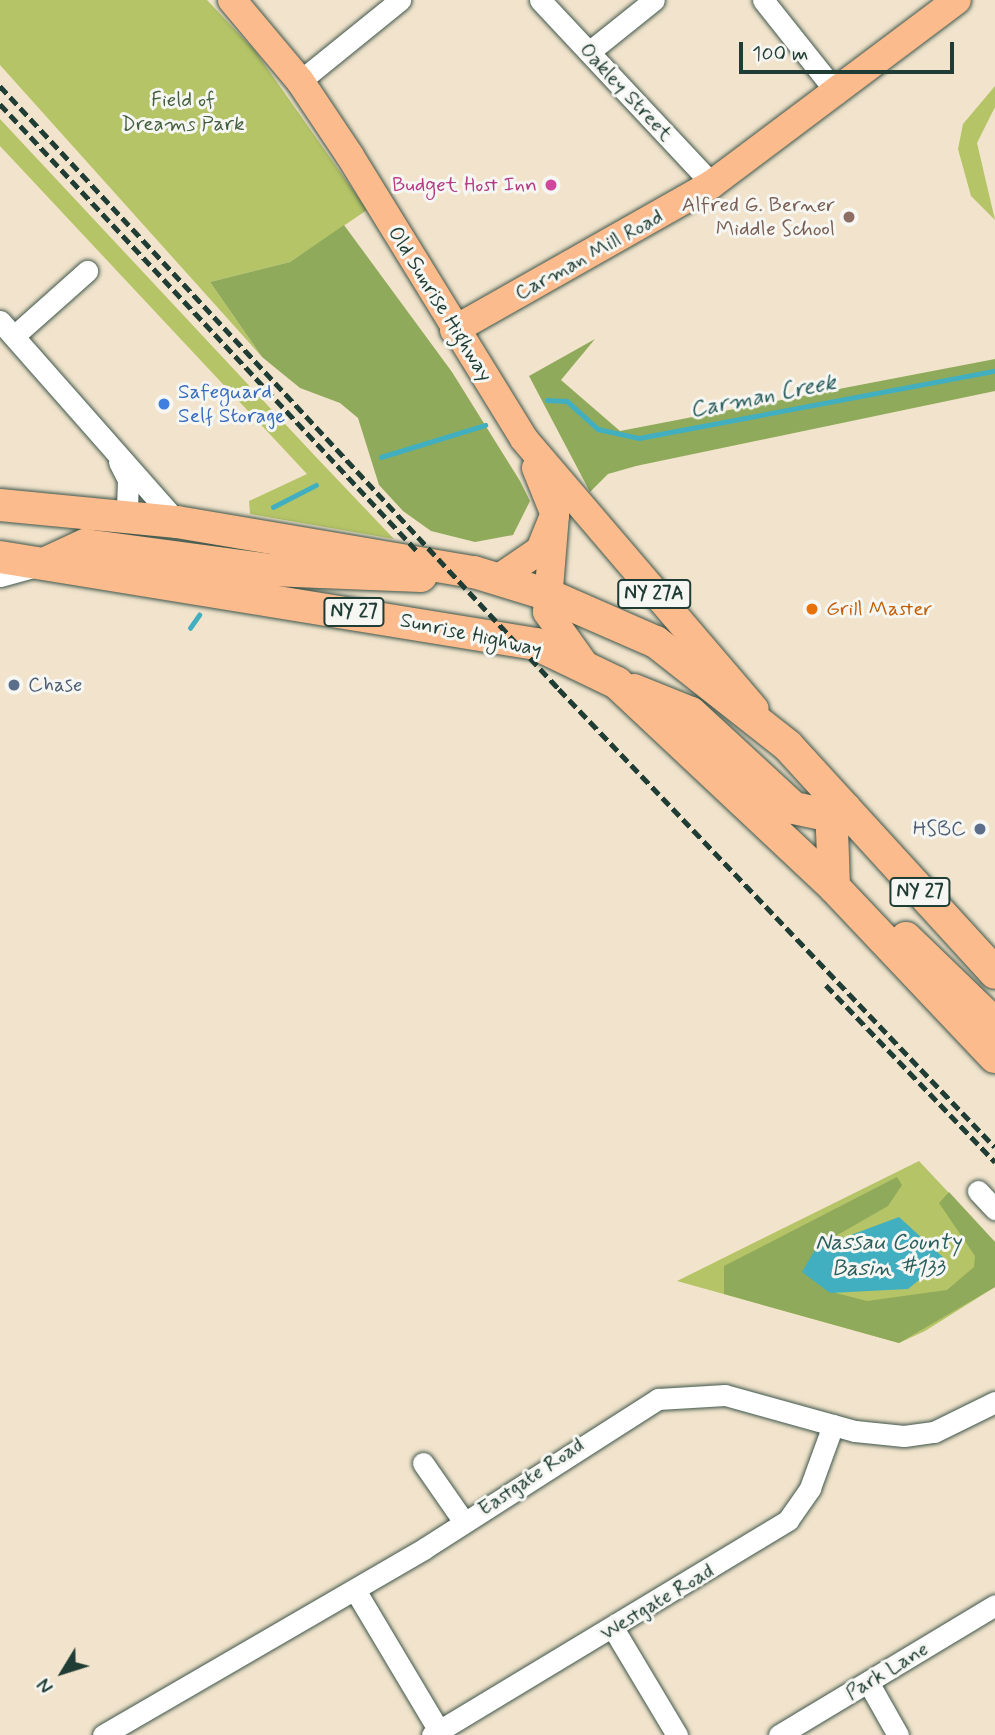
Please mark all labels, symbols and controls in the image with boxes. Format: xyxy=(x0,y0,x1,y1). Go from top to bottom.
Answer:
scale bar xyxy=(743,28,958,72)
street label: Oakley Street xyxy=(574,37,678,147)
text: 100 m xyxy=(752,40,808,68)
park label: Field of Dreams Park xyxy=(122,87,244,137)
place label: Budget Host Inn xyxy=(389,172,537,198)
marker: Budget Host Inn xyxy=(543,177,559,193)
place label: Alfred G. Berner Middle School xyxy=(682,192,835,242)
street label: Carman Mill Road xyxy=(511,204,667,306)
marker: Alfred G. Berner Middle School xyxy=(841,209,857,225)
street label: Old Sunrise Highway xyxy=(381,220,499,388)
water label: Carman Creek xyxy=(687,369,839,425)
place label: Safeguard Self Storage xyxy=(178,379,285,429)
marker: Safeguard Self Storage xyxy=(156,396,172,412)
road number: NY 27A xyxy=(616,579,692,610)
road number: NY 27 xyxy=(322,596,386,628)
place label: Grill Master xyxy=(826,596,931,622)
marker: Grill Master xyxy=(804,601,820,617)
street label: Sunrise Highway xyxy=(397,607,545,663)
place label: Chase xyxy=(28,672,82,698)
marker: Chase xyxy=(6,677,22,693)
place label: HSBC xyxy=(913,816,966,842)
marker: HSBC xyxy=(972,821,988,837)
road number: NY 27 xyxy=(888,876,951,908)
water label: Nassau County Basin #133 xyxy=(815,1229,961,1283)
street label: Eastgate Road xyxy=(474,1433,588,1521)
street label: Westgate Road xyxy=(596,1558,718,1646)
street label: Park Lane xyxy=(841,1636,933,1706)
north arrow xyxy=(28,1637,98,1707)
text: N xyxy=(32,1673,60,1698)

